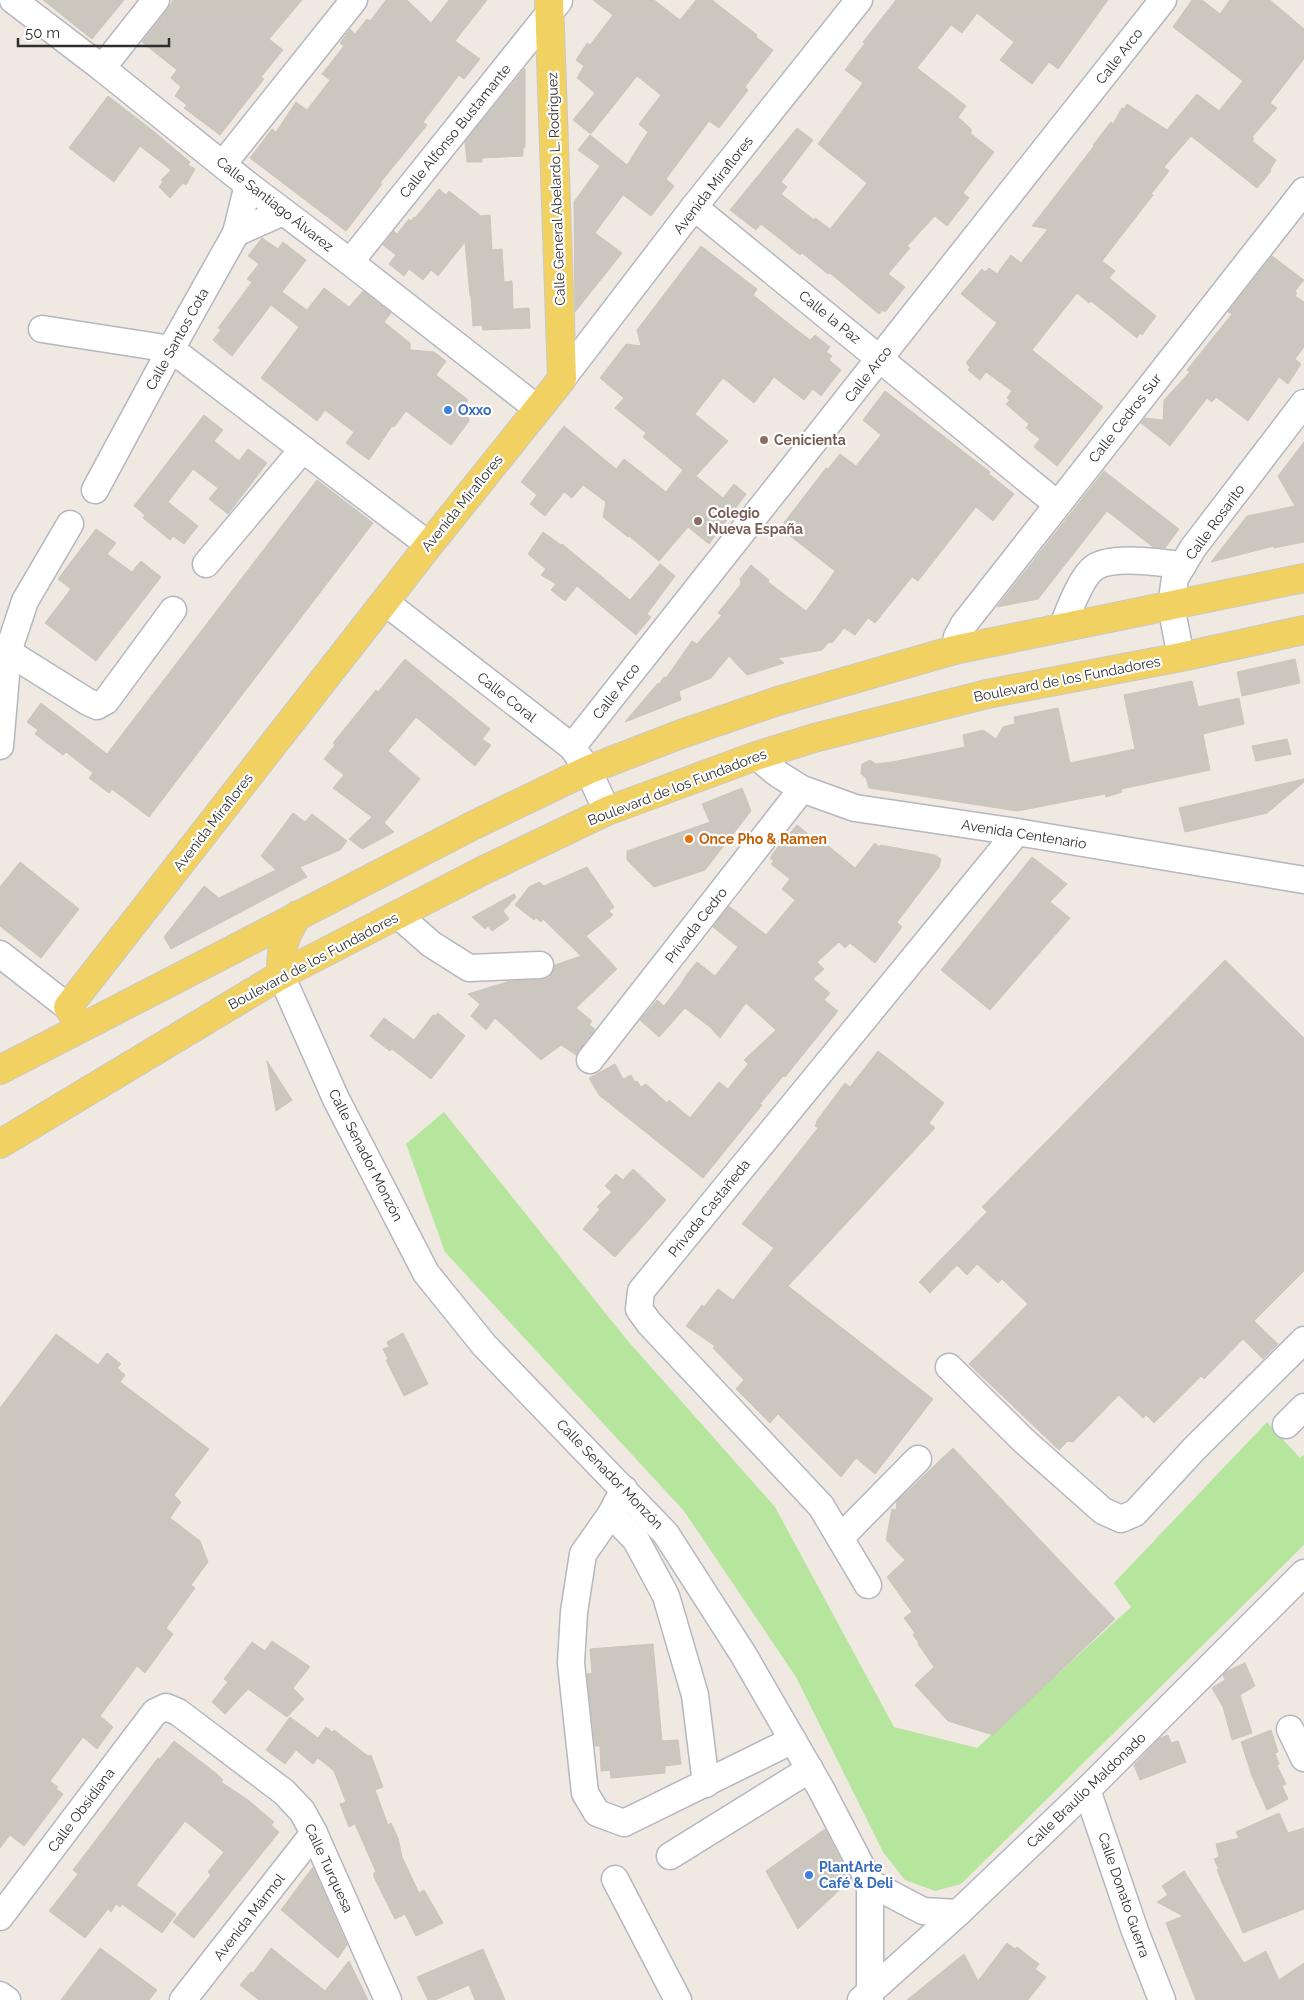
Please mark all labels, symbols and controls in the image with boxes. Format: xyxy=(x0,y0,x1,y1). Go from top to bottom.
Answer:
scale bar xyxy=(18,15,169,47)
text: 50 m xyxy=(25,24,60,42)
street label: Calle Arco xyxy=(1092,25,1146,87)
street label: Calle Alfonso Bustamante xyxy=(396,61,514,201)
street label: Calle General Abelardo L. Rodríguez xyxy=(544,72,568,306)
street label: Avenida Miraflores xyxy=(670,133,756,237)
street label: Calle Santiago Álvarez xyxy=(213,153,337,255)
street label: Calle Santos Cota xyxy=(142,285,212,393)
street label: Calle la Paz xyxy=(796,287,864,347)
street label: Calle Arco xyxy=(841,343,895,405)
street label: Calle Cedros Sur xyxy=(1085,370,1165,466)
place label: Oxxo xyxy=(458,402,492,418)
marker: Oxxo xyxy=(442,404,454,416)
place label: Cenicienta xyxy=(774,432,846,448)
marker: Cenicienta xyxy=(758,434,770,446)
street label: Avenida Miraflores xyxy=(418,451,506,554)
street label: Calle Rosarito xyxy=(1182,481,1248,563)
place label: Colegio Nueva España xyxy=(708,505,803,537)
marker: Colegio Nueva España xyxy=(692,515,704,527)
street label: Boulevard de los Fundadores xyxy=(972,653,1162,705)
street label: Calle Arco xyxy=(589,660,643,722)
street label: Calle Coral xyxy=(474,669,540,725)
street label: Boulevard de los Fundadores xyxy=(585,745,769,829)
street label: Avenida Miraflores xyxy=(170,770,256,874)
street label: Avenida Centenario xyxy=(960,816,1088,852)
place label: Once Pho & Ramen xyxy=(699,831,827,847)
marker: Once Pho & Ramen xyxy=(683,833,695,845)
street label: Privada Cedro xyxy=(662,884,730,966)
street label: Boulevard de los Fundadores xyxy=(225,909,401,1013)
street label: Calle Senador Monzón xyxy=(326,1086,406,1224)
street label: Privada Castañeda xyxy=(665,1156,753,1260)
street label: Calle Senador Monzón xyxy=(553,1416,667,1532)
street label: Calle Braulio Maldonado xyxy=(1023,1729,1149,1851)
street label: Calle Obsidiana xyxy=(44,1765,118,1855)
street label: Calle Turquesa xyxy=(301,1821,357,1915)
street label: Calle Donato Guerra xyxy=(1095,1830,1153,1960)
place label: PlantArte Café & Deli xyxy=(819,1859,893,1891)
marker: PlantArte Café & Deli xyxy=(803,1869,815,1881)
street label: Avenida Mármol xyxy=(210,1870,288,1963)

